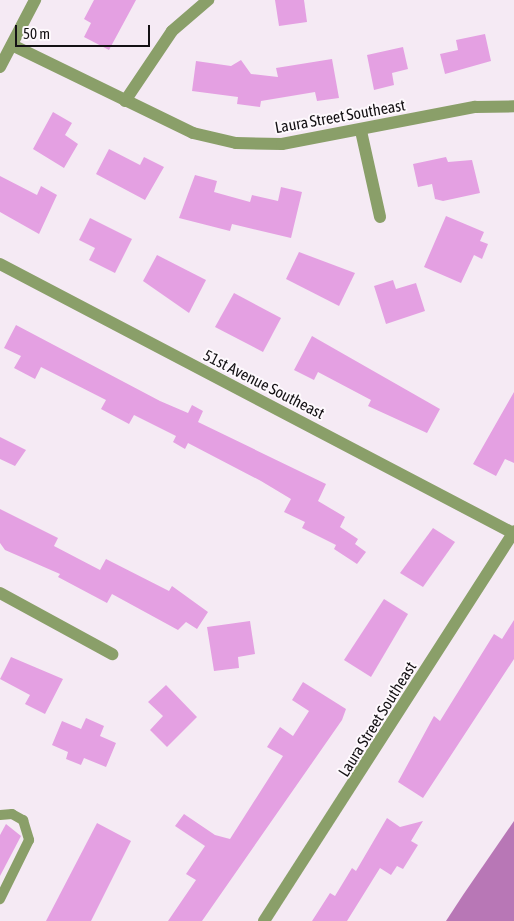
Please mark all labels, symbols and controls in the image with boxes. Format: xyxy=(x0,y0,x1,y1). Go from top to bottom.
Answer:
scale bar xyxy=(18,15,152,47)
text: 50 m xyxy=(23,25,50,42)
street label: Laura Street Southeast xyxy=(273,95,407,137)
street label: 51st Avenue Southeast xyxy=(200,345,328,423)
street label: Laura Street Southeast xyxy=(334,658,420,780)

